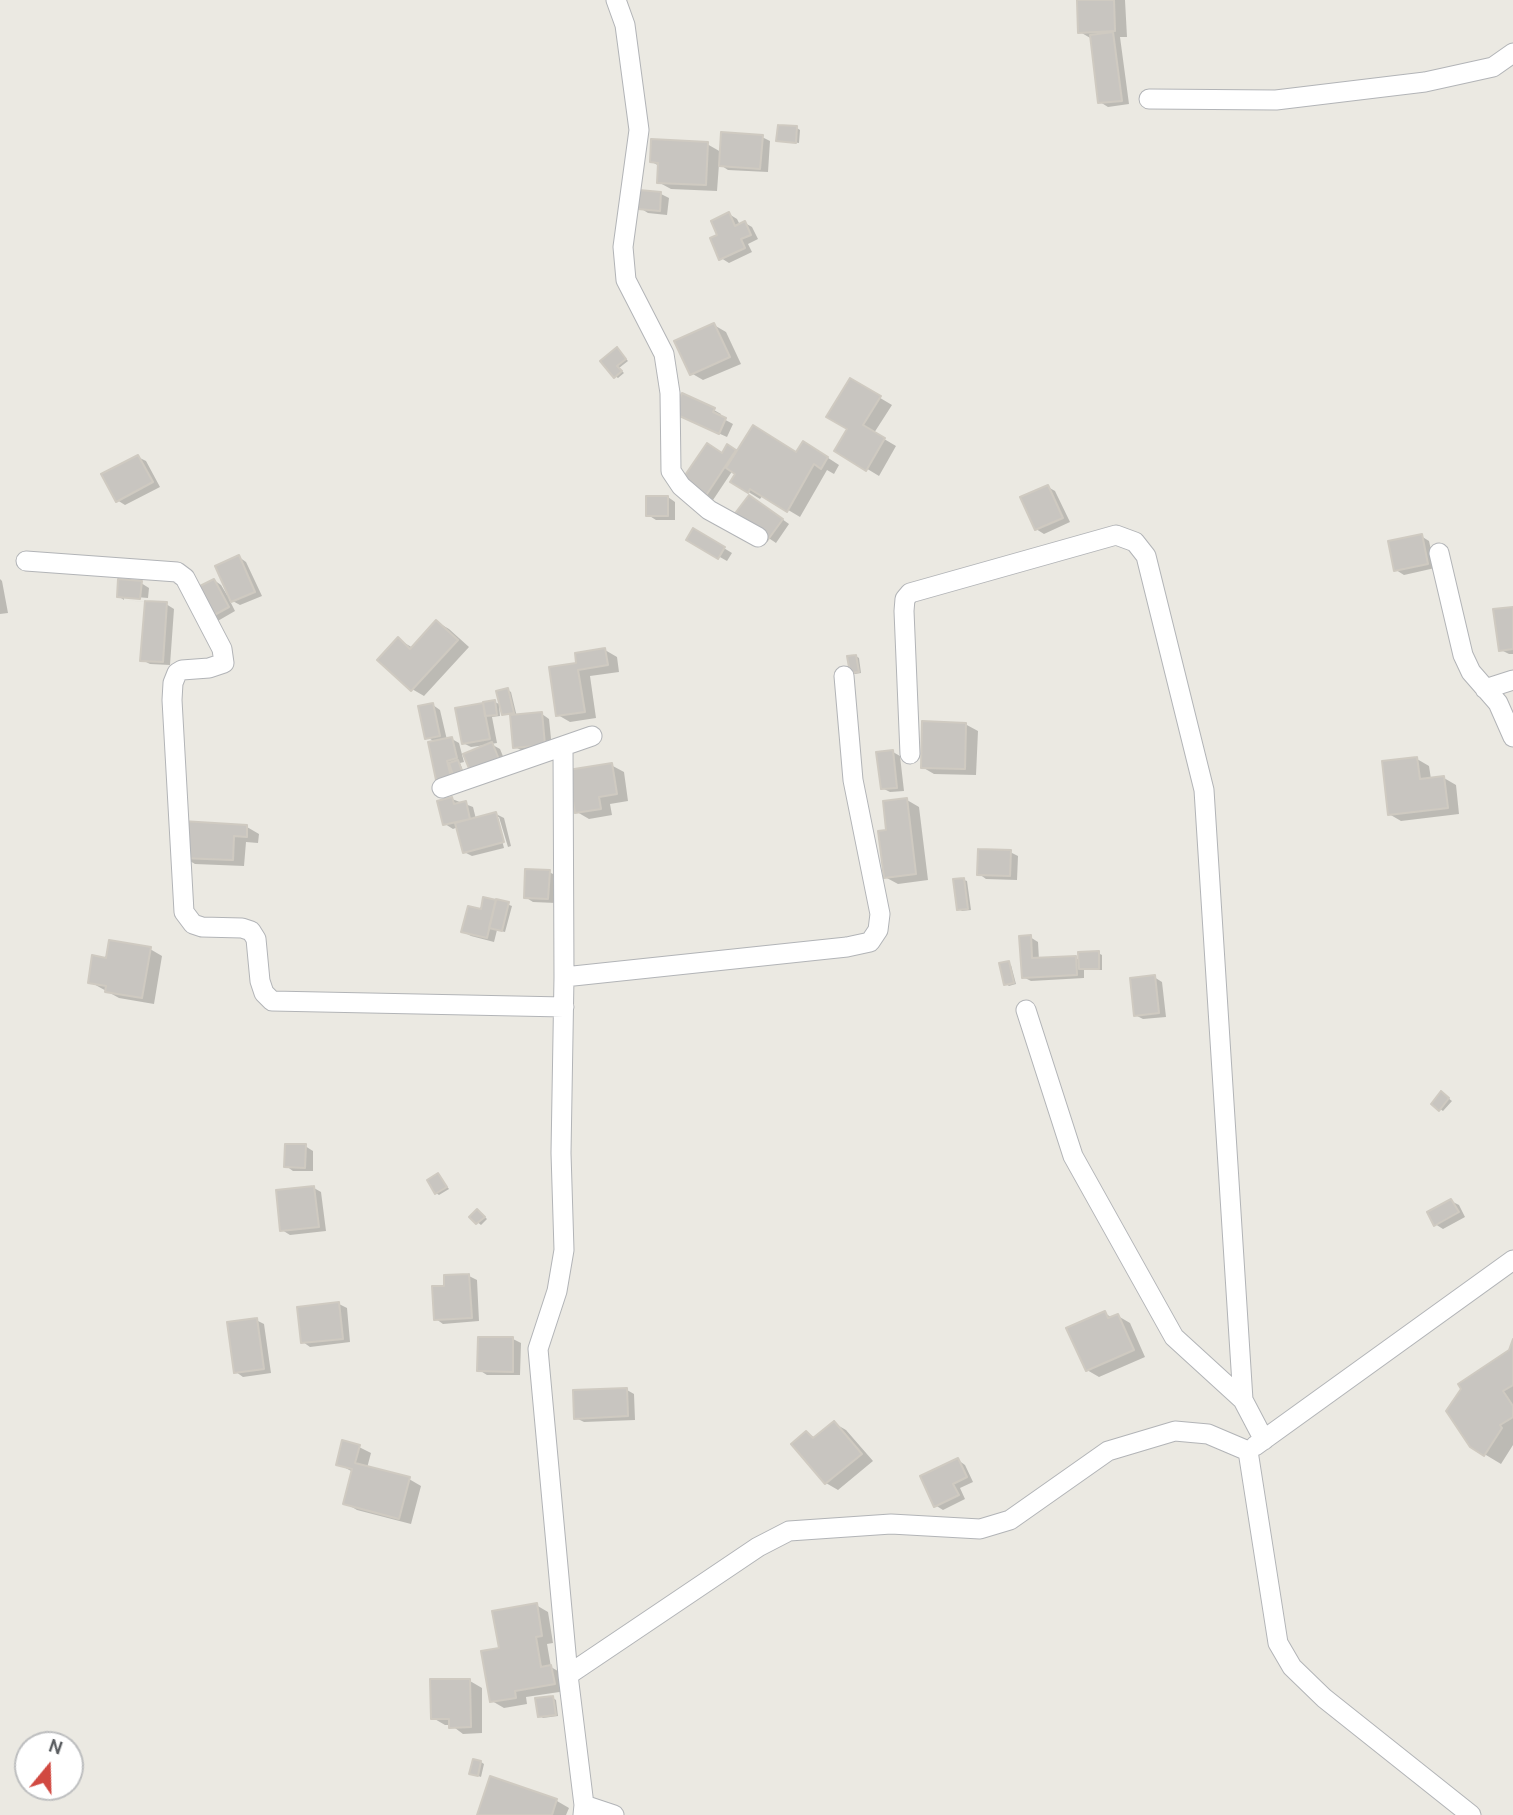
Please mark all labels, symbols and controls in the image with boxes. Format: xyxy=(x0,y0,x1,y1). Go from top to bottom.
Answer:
north arrow xyxy=(14,1731,84,1801)
text: N xyxy=(45,1734,66,1762)

